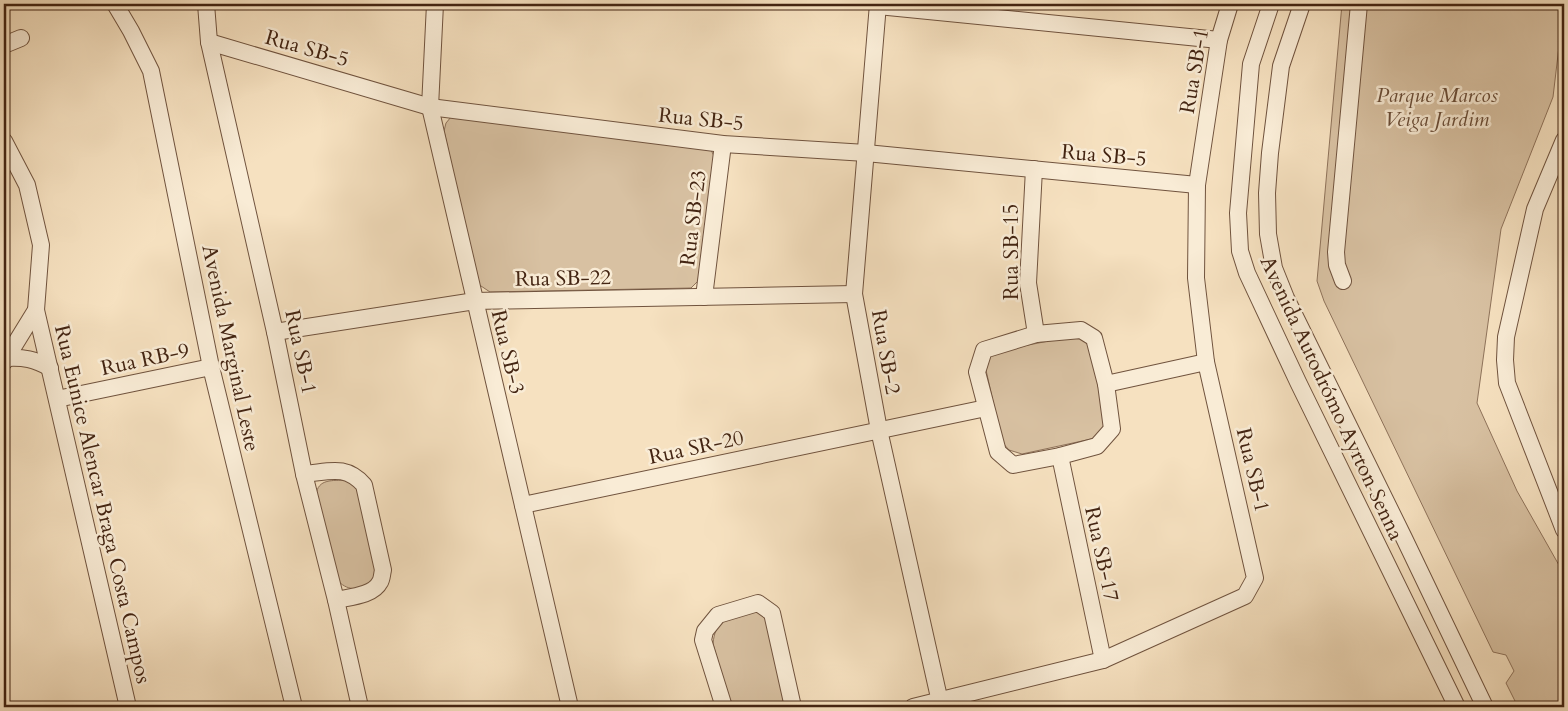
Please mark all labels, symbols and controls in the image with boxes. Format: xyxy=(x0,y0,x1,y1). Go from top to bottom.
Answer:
street label: Rua SB-5 xyxy=(262,23,352,74)
street label: Rua SB-1 xyxy=(1173,26,1216,116)
park label: Parque Marcos Veiga Jardim xyxy=(1376,81,1498,134)
street label: Rua SB-5 xyxy=(657,101,745,138)
street label: Rua SB-5 xyxy=(1060,137,1148,174)
street label: Rua SB-23 xyxy=(673,168,714,268)
street label: Rua SB-15 xyxy=(997,204,1026,300)
street label: Avenida Marginal Leste xyxy=(194,242,267,454)
street label: Avenida Autodrómo Ayrton Senna xyxy=(1253,251,1410,545)
street label: Rua SB-22 xyxy=(515,263,612,294)
street label: Rua SB-1 xyxy=(277,307,324,397)
street label: Rua SB-3 xyxy=(484,307,531,397)
street label: Rua SB-2 xyxy=(864,307,907,397)
street label: Rua Eunice Alencar Braga Costa Campos xyxy=(47,322,158,686)
street label: Rua RB-9 xyxy=(98,336,192,383)
street label: Rua SR-20 xyxy=(646,423,746,472)
street label: Rua SB-1 xyxy=(1229,425,1276,515)
street label: Rua SB-17 xyxy=(1077,504,1126,605)

